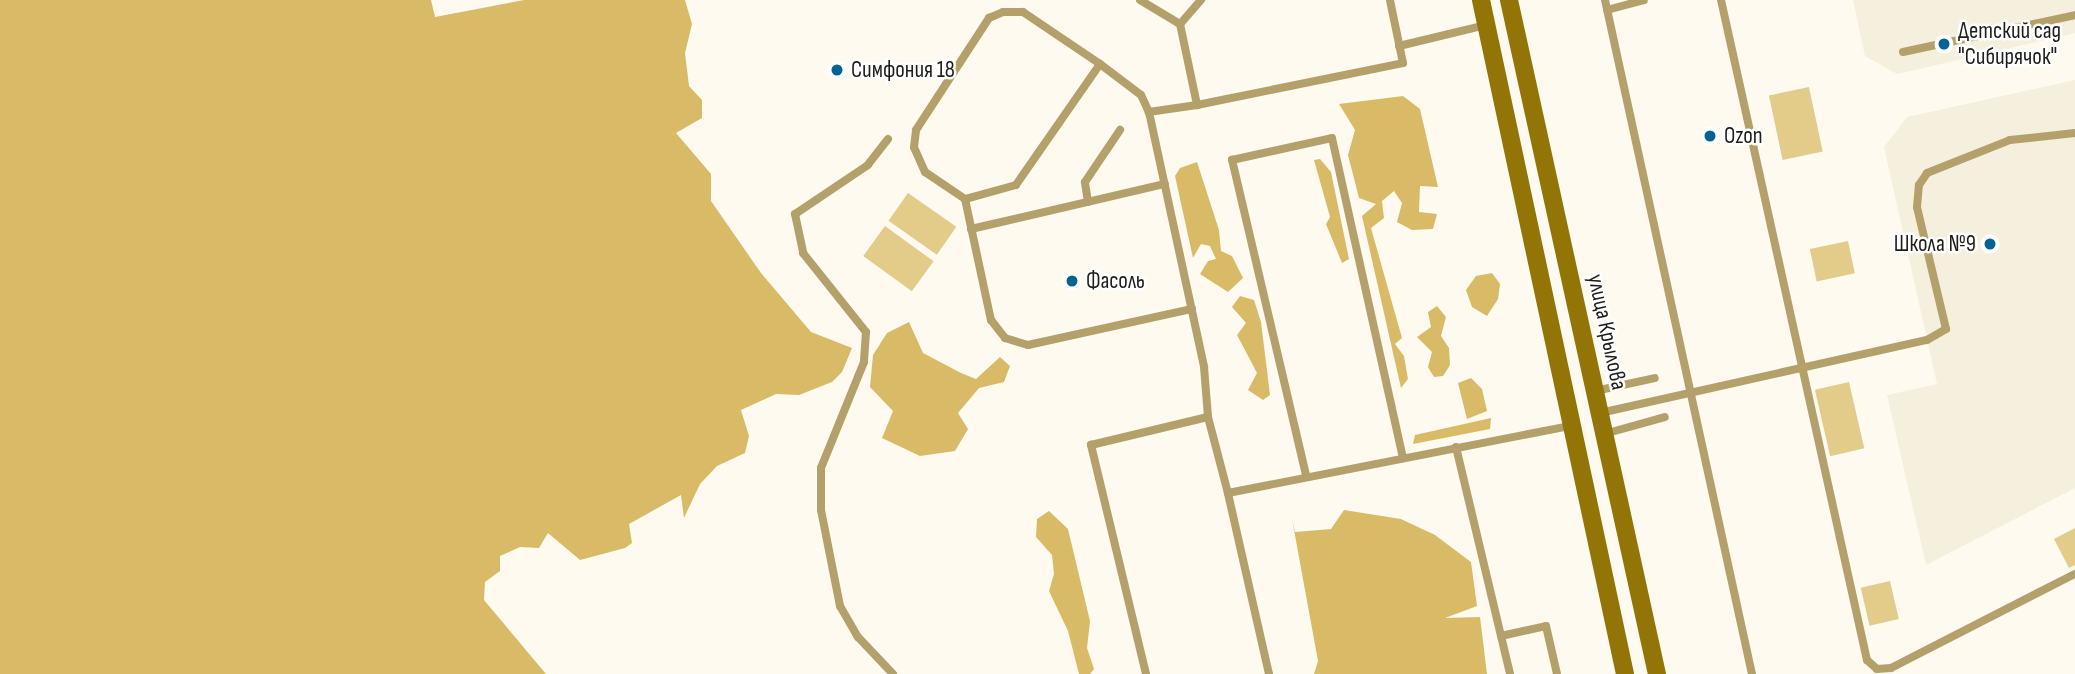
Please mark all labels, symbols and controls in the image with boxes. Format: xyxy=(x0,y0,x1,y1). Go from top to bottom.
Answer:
place label: Детский сад "Сибирячок" xyxy=(1958,17,2061,71)
marker: Детский сад "Сибирячок" xyxy=(1936,36,1952,52)
place label: Симфония 18 xyxy=(851,56,955,84)
marker: Симфония 18 xyxy=(829,62,845,78)
place label: Ozon xyxy=(1724,122,1763,150)
marker: Ozon xyxy=(1702,128,1718,144)
place label: Школа №9 xyxy=(1894,230,1976,258)
marker: Школа №9 xyxy=(1982,236,1998,252)
place label: Фасоль xyxy=(1086,267,1145,295)
street label: улица Крылова xyxy=(1581,272,1633,392)
marker: Фасоль xyxy=(1064,273,1080,289)

